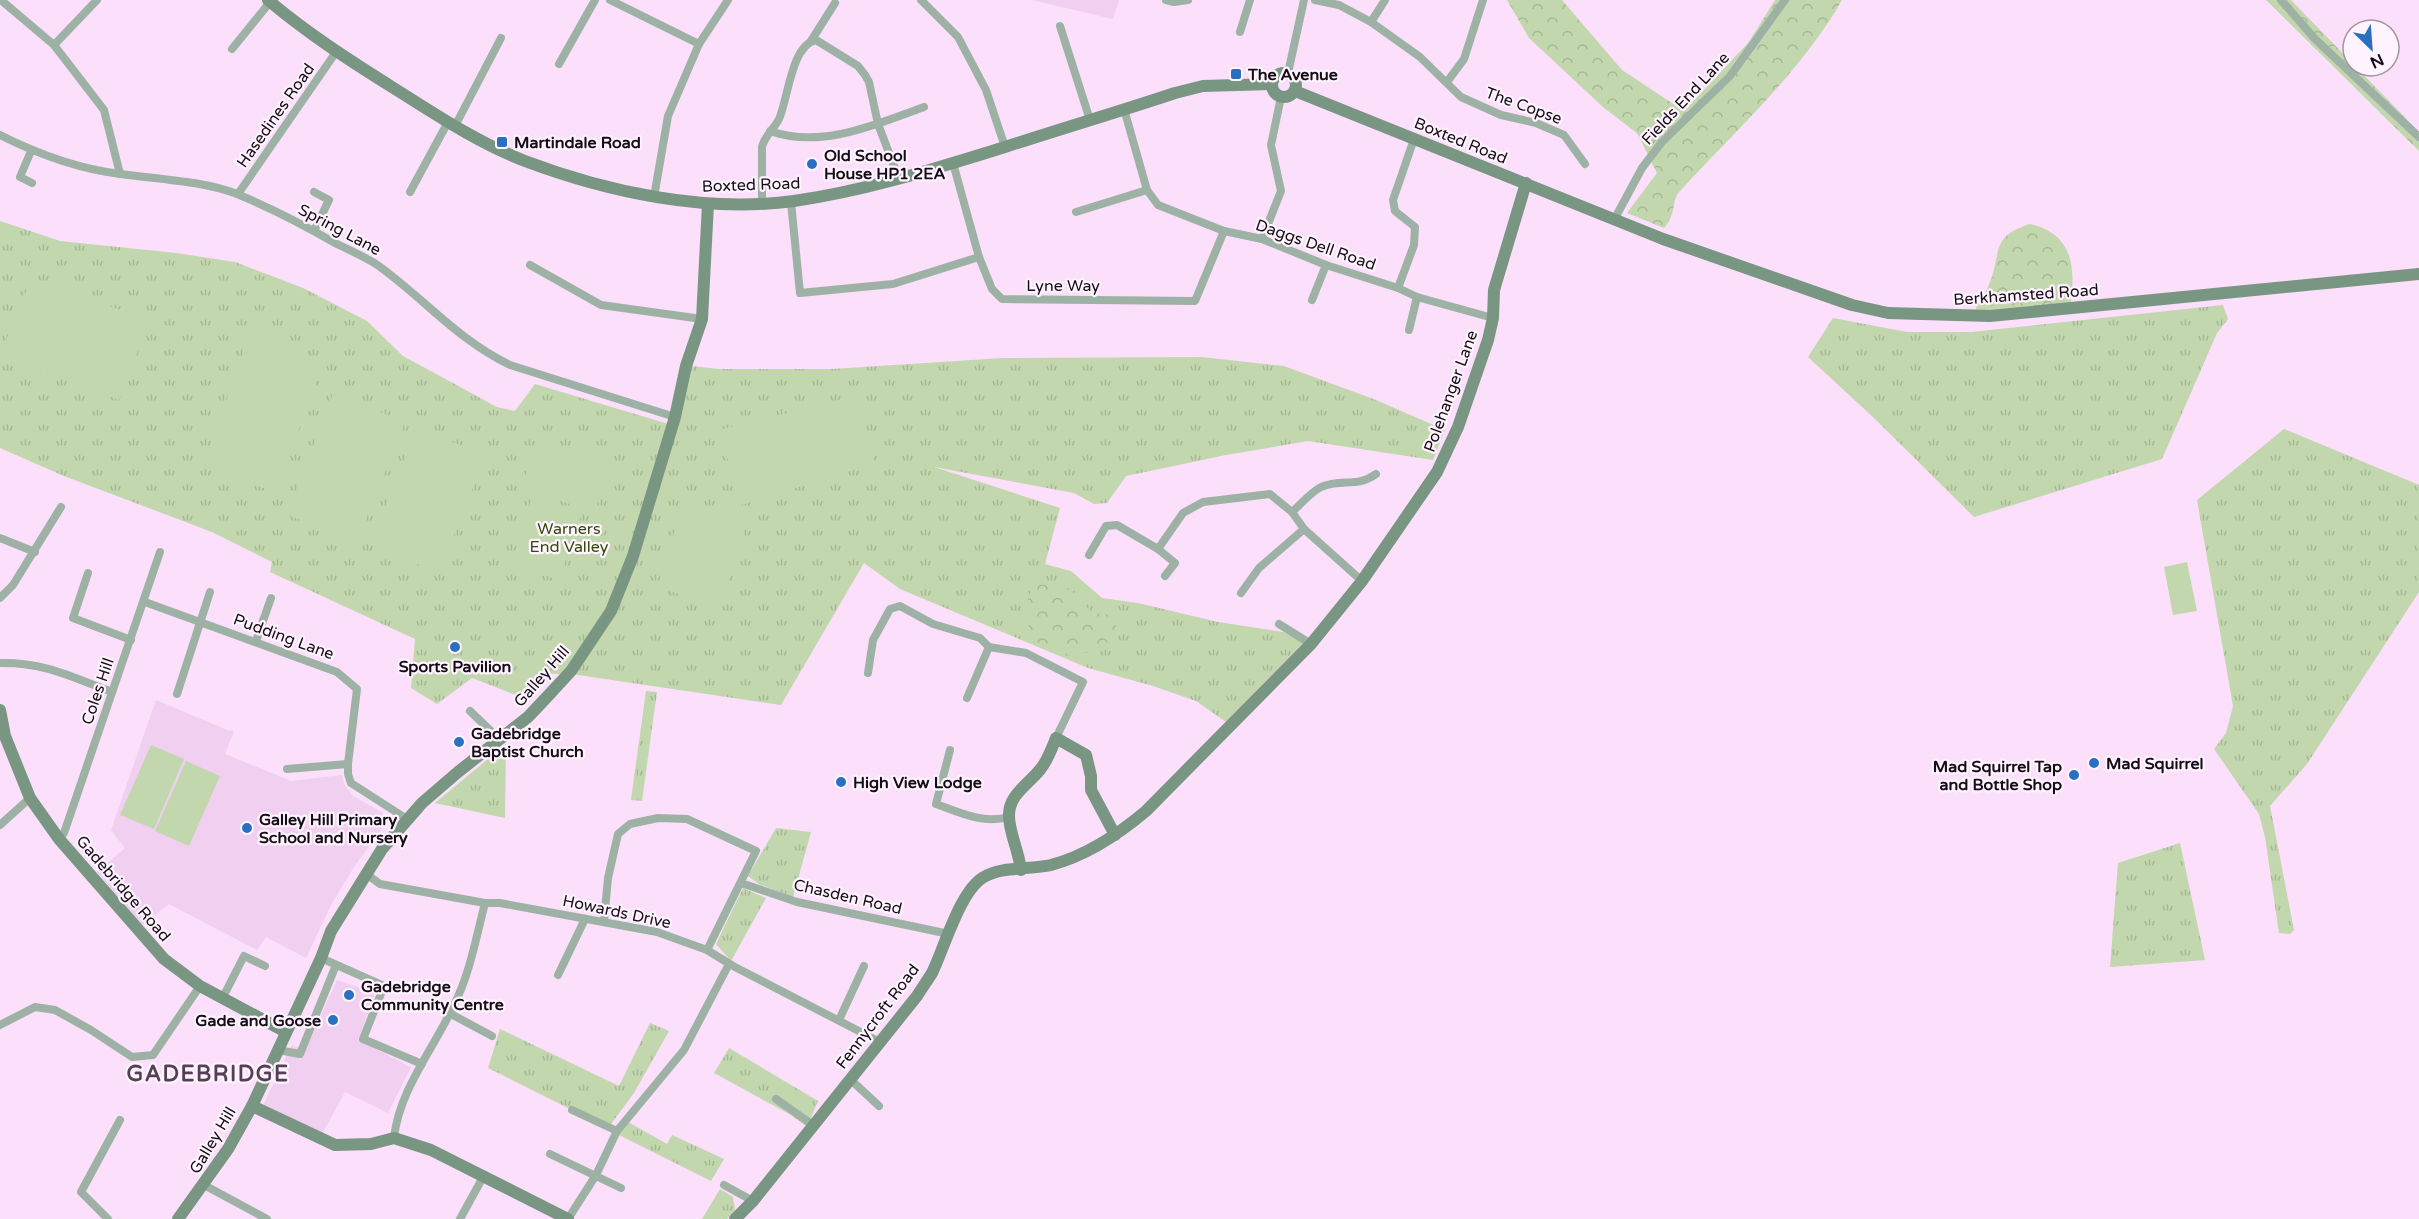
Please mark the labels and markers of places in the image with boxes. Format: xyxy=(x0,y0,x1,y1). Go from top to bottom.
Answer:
place label: The Avenue xyxy=(1247,65,1338,85)
marker: The Avenue xyxy=(1229,67,1243,81)
place label: Martindale Road xyxy=(514,133,641,153)
marker: Martindale Road xyxy=(495,135,509,149)
place label: Old School House HP1 2EA xyxy=(824,146,946,184)
marker: Old School House HP1 2EA xyxy=(805,157,819,171)
marker: Sports Pavilion xyxy=(448,640,462,654)
place label: Sports Pavilion xyxy=(399,657,511,677)
place label: Gadebridge Baptist Church xyxy=(471,724,584,762)
marker: Gadebridge Baptist Church xyxy=(452,735,466,749)
place label: Mad Squirrel xyxy=(2106,754,2203,774)
marker: Mad Squirrel xyxy=(2087,756,2101,770)
place label: Mad Squirrel Tap and Bottle Shop xyxy=(1933,757,2062,795)
marker: Mad Squirrel Tap and Bottle Shop xyxy=(2067,768,2081,782)
place label: High View Lodge xyxy=(853,773,982,793)
marker: High View Lodge xyxy=(834,775,848,789)
place label: Galley Hill Primary School and Nursery xyxy=(259,810,408,848)
marker: Galley Hill Primary School and Nursery xyxy=(240,821,254,835)
place label: Gadebridge Community Centre xyxy=(361,977,504,1015)
marker: Gadebridge Community Centre xyxy=(342,988,356,1002)
place label: Gade and Goose xyxy=(195,1011,321,1031)
marker: Gade and Goose xyxy=(326,1013,340,1027)

